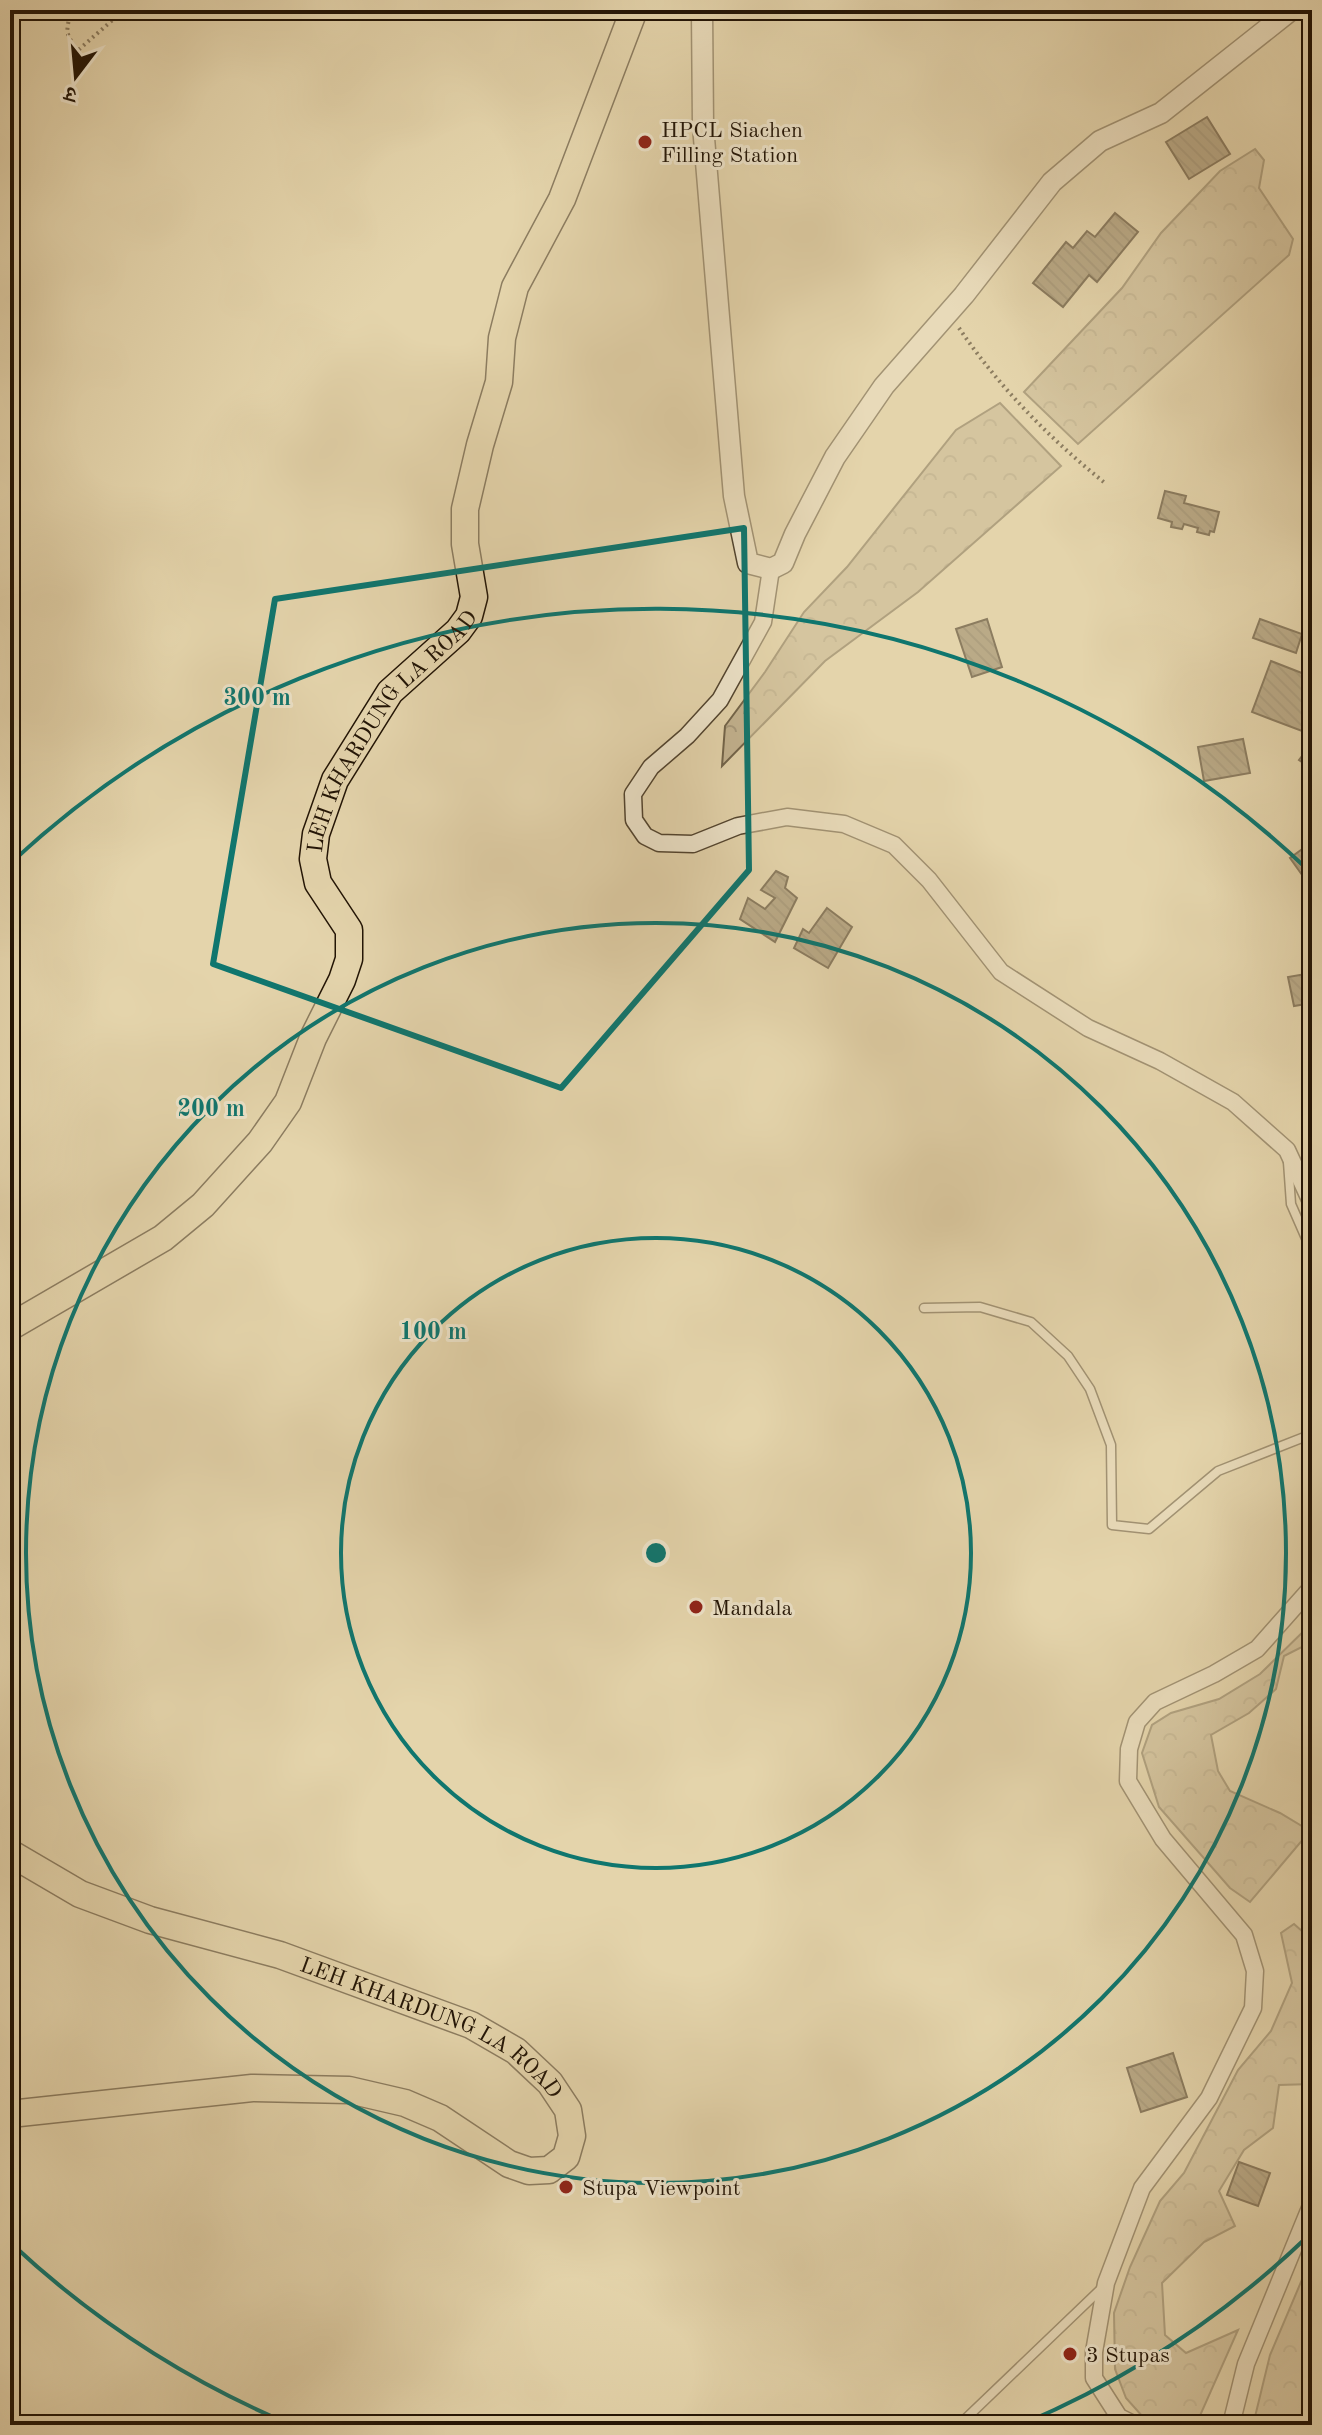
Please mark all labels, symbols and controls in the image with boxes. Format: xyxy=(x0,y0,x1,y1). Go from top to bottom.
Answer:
north arrow xyxy=(36,36,116,116)
text: उ xyxy=(61,81,81,106)
place label: HPCL Siachen Filling Station xyxy=(661,120,803,167)
marker: HPCL Siachen Filling Station xyxy=(636,133,654,151)
street label: LEH KHARDUNG LA ROAD xyxy=(305,607,482,854)
text: 300 m xyxy=(223,687,291,711)
text: 200 m xyxy=(177,1098,245,1122)
text: 100 m xyxy=(399,1321,467,1345)
centre of rings xyxy=(642,1539,670,1567)
marker: Mandala xyxy=(687,1598,705,1616)
place label: Mandala xyxy=(712,1598,792,1620)
street label: LEH KHARDUNG LA ROAD xyxy=(297,1954,566,2102)
marker: Stupa Viewpoint xyxy=(557,2178,575,2196)
place label: Stupa Viewpoint xyxy=(582,2178,741,2200)
marker: 3 Stupas xyxy=(1061,2345,1079,2363)
place label: 3 Stupas xyxy=(1086,2345,1170,2367)

